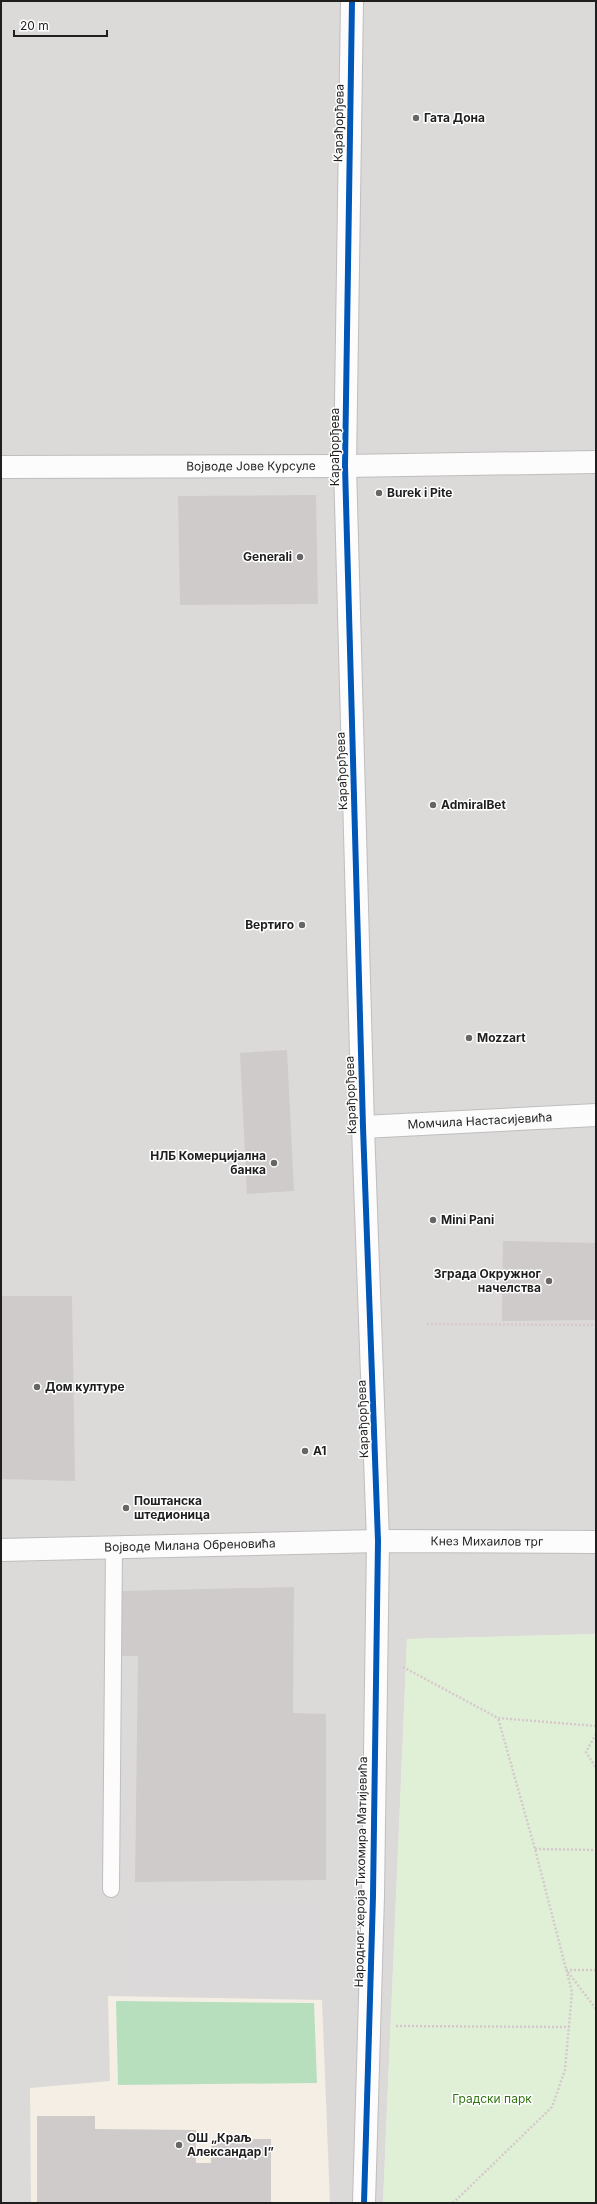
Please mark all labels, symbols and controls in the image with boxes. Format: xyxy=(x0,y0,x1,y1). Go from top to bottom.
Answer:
scale bar xyxy=(14,12,107,38)
text: 20 m xyxy=(20,18,49,33)
street label: Карађорђева xyxy=(330,84,347,162)
place label: Гата Дона xyxy=(424,110,485,125)
marker: Гата Дона xyxy=(411,113,421,123)
street label: Карађорђева xyxy=(327,408,342,486)
street label: Војводе Јове Курсуле xyxy=(186,458,316,473)
place label: Burek i Pite xyxy=(387,485,453,500)
marker: Burek i Pite xyxy=(374,488,384,498)
place label: Generali xyxy=(243,549,292,564)
marker: Generali xyxy=(295,552,305,562)
street label: Карађорђева xyxy=(333,732,350,810)
place label: AdmiralBet xyxy=(441,797,506,812)
marker: AdmiralBet xyxy=(428,800,438,810)
place label: Вертиго xyxy=(245,917,294,932)
marker: Вертиго xyxy=(297,920,307,930)
place label: Mozzart xyxy=(477,1030,526,1045)
marker: Mozzart xyxy=(464,1033,474,1043)
street label: Карађорђева xyxy=(342,1056,359,1134)
street label: Момчила Настасијевића xyxy=(407,1109,553,1132)
place label: НЛБ Комерцијална банка xyxy=(150,1148,266,1177)
marker: НЛБ Комерцијална банка xyxy=(269,1158,279,1168)
place label: Mini Pani xyxy=(441,1212,494,1227)
marker: Mini Pani xyxy=(428,1215,438,1225)
place label: Зграда Окружног начелства xyxy=(434,1266,542,1295)
marker: Зграда Окружног начелства xyxy=(544,1276,554,1286)
place label: Дом културе xyxy=(45,1379,125,1394)
street label: Карађорђева xyxy=(354,1380,371,1458)
marker: Дом културе xyxy=(32,1382,42,1392)
place label: A1 xyxy=(313,1443,327,1458)
marker: A1 xyxy=(300,1446,310,1456)
place label: Поштанска штедионица xyxy=(134,1493,210,1522)
marker: Поштанска штедионица xyxy=(121,1503,131,1513)
street label: Кнез Михаилов трг xyxy=(431,1533,543,1549)
street label: Војводе Милана Обреновића xyxy=(104,1535,276,1555)
street label: Народног хероја Тихомира Матијевића xyxy=(351,1756,370,1988)
park label: Градски парк xyxy=(452,2091,532,2106)
place label: ОШ „Краљ Александар I” xyxy=(187,2130,274,2159)
marker: ОШ „Краљ Александар I” xyxy=(174,2140,184,2150)

